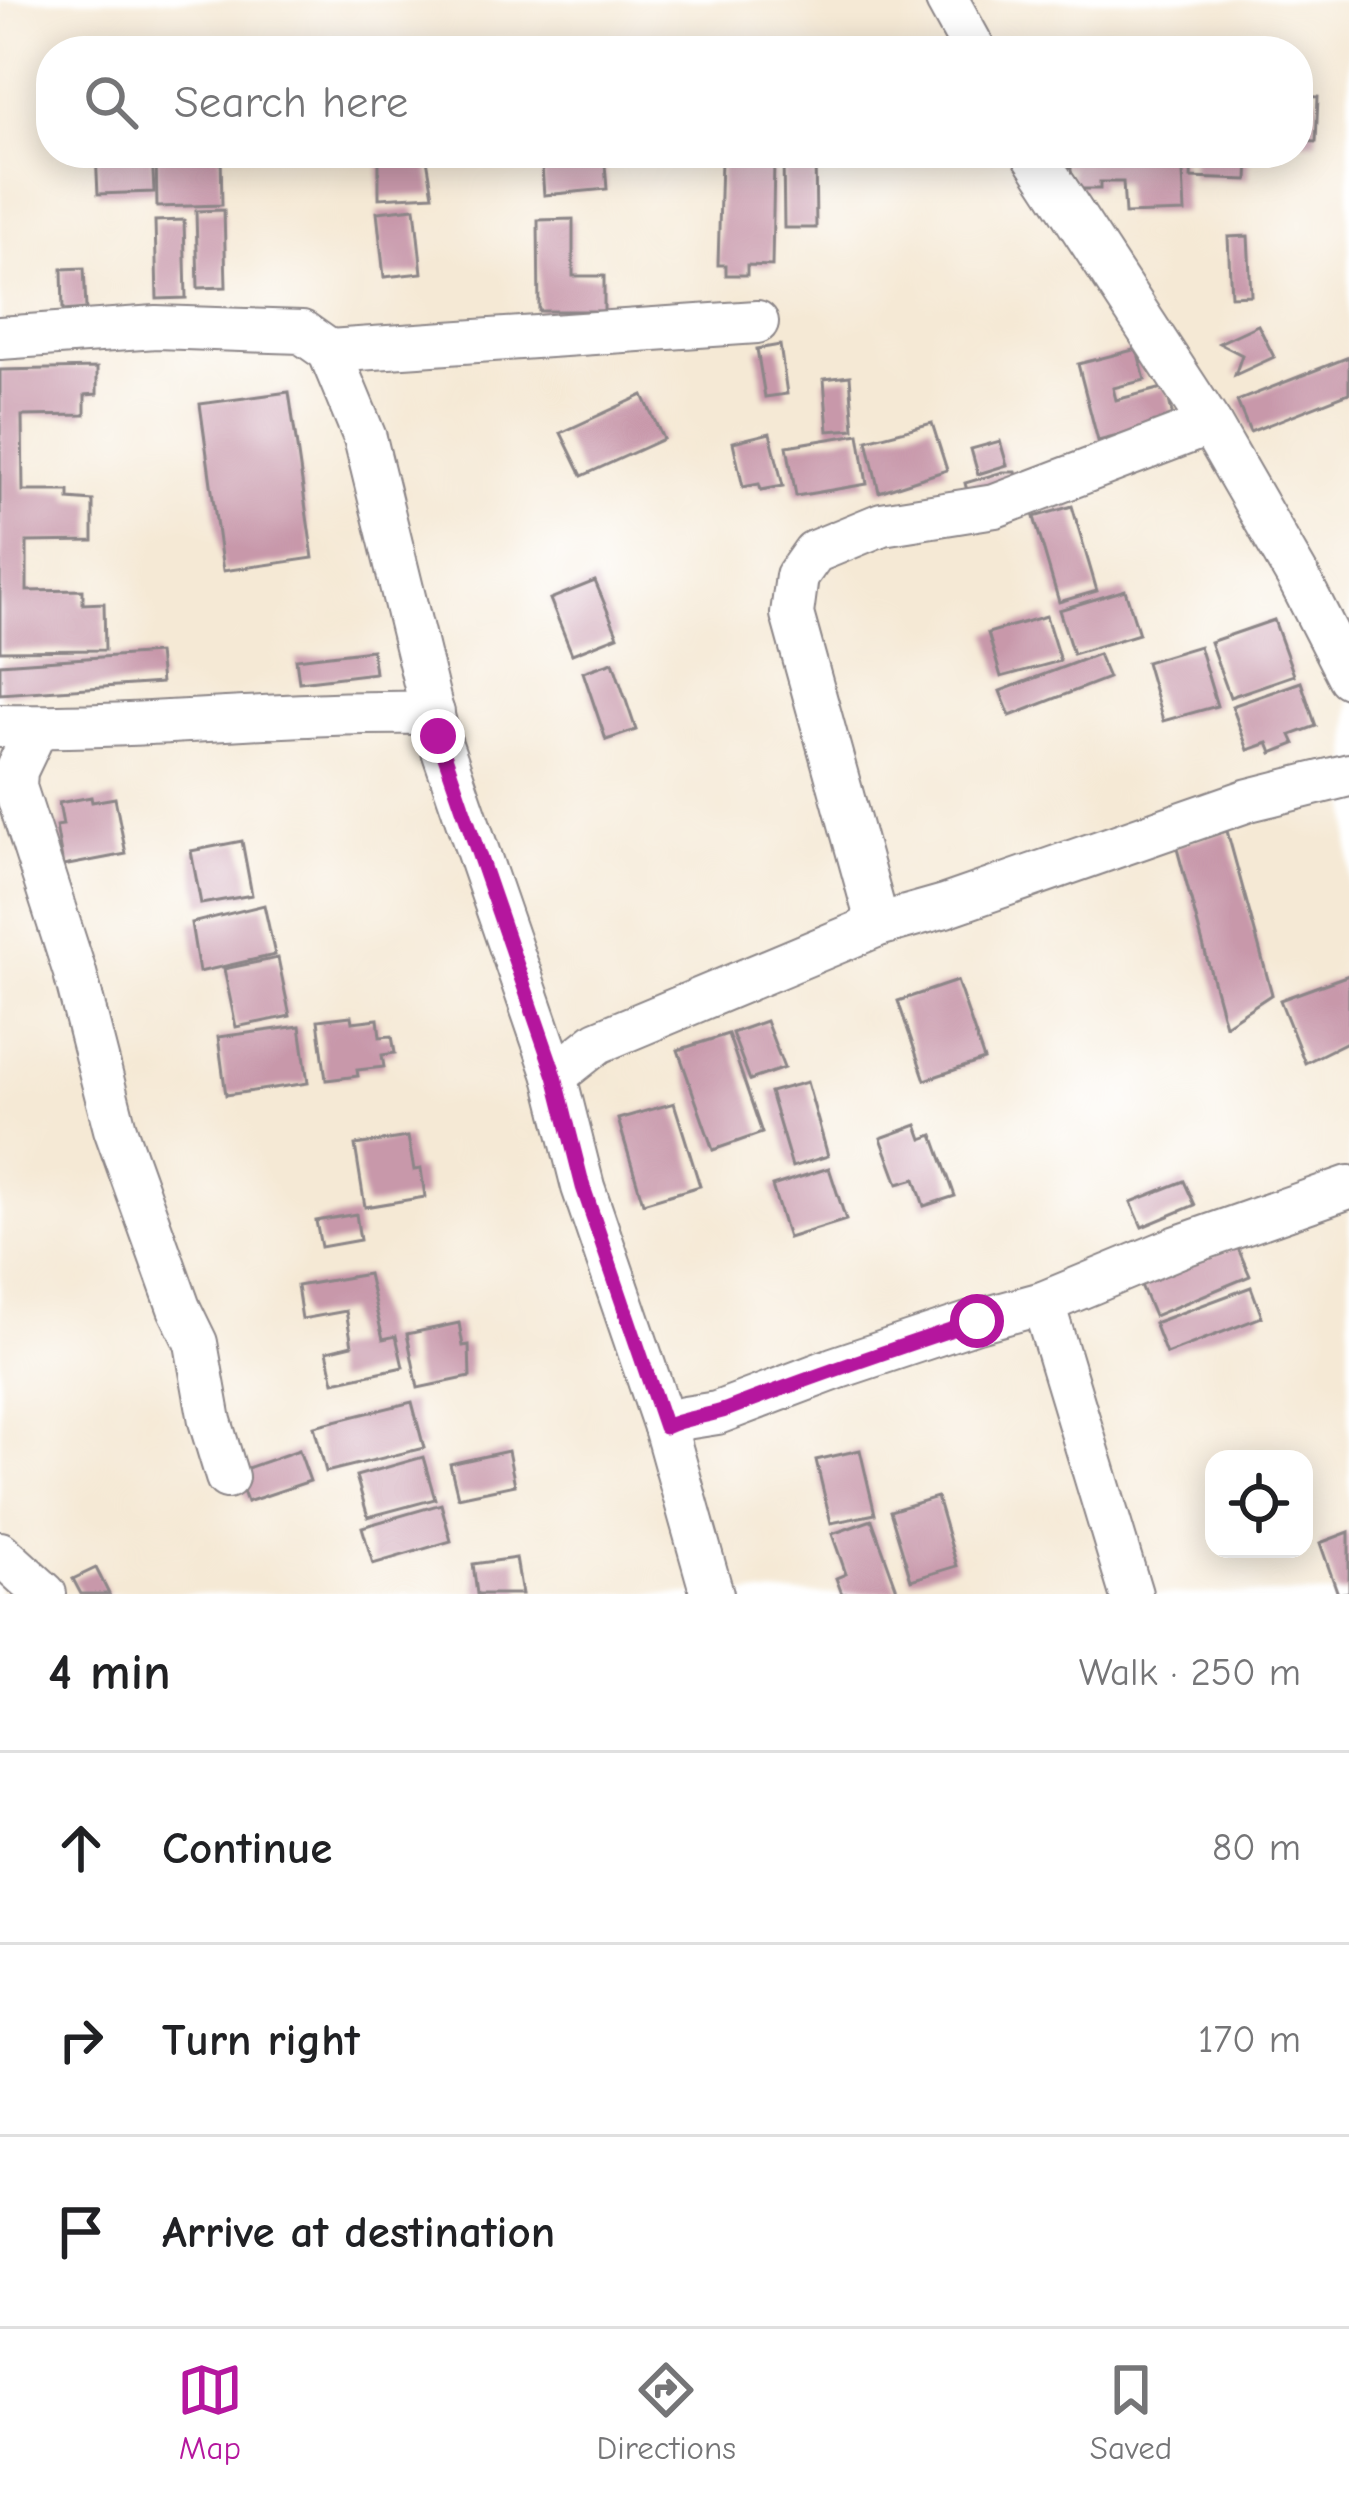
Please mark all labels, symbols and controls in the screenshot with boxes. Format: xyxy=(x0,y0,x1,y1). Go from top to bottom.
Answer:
search box xyxy=(36,36,1313,168)
icon: search xyxy=(78,69,144,135)
text: Search here xyxy=(174,76,408,128)
route end xyxy=(411,709,465,763)
route start xyxy=(950,1294,1004,1348)
map controls xyxy=(1205,1450,1313,1558)
button: locate xyxy=(1205,1450,1313,1558)
text: 4 min xyxy=(48,1643,171,1702)
text: Walk · 250 m xyxy=(1079,1650,1301,1695)
icon: ahead xyxy=(48,1815,114,1881)
text: Continue xyxy=(162,1822,332,1874)
text: 80 m xyxy=(1212,1825,1301,1870)
icon: right xyxy=(48,2007,114,2073)
text: Turn right xyxy=(162,2014,360,2066)
text: 170 m xyxy=(1198,2017,1301,2062)
icon: arrive xyxy=(48,2199,114,2265)
text: Arrive at destination xyxy=(162,2206,555,2258)
tab: Map xyxy=(177,2357,243,2467)
tab: Directions xyxy=(597,2357,736,2467)
tab: Saved xyxy=(1090,2357,1172,2467)

